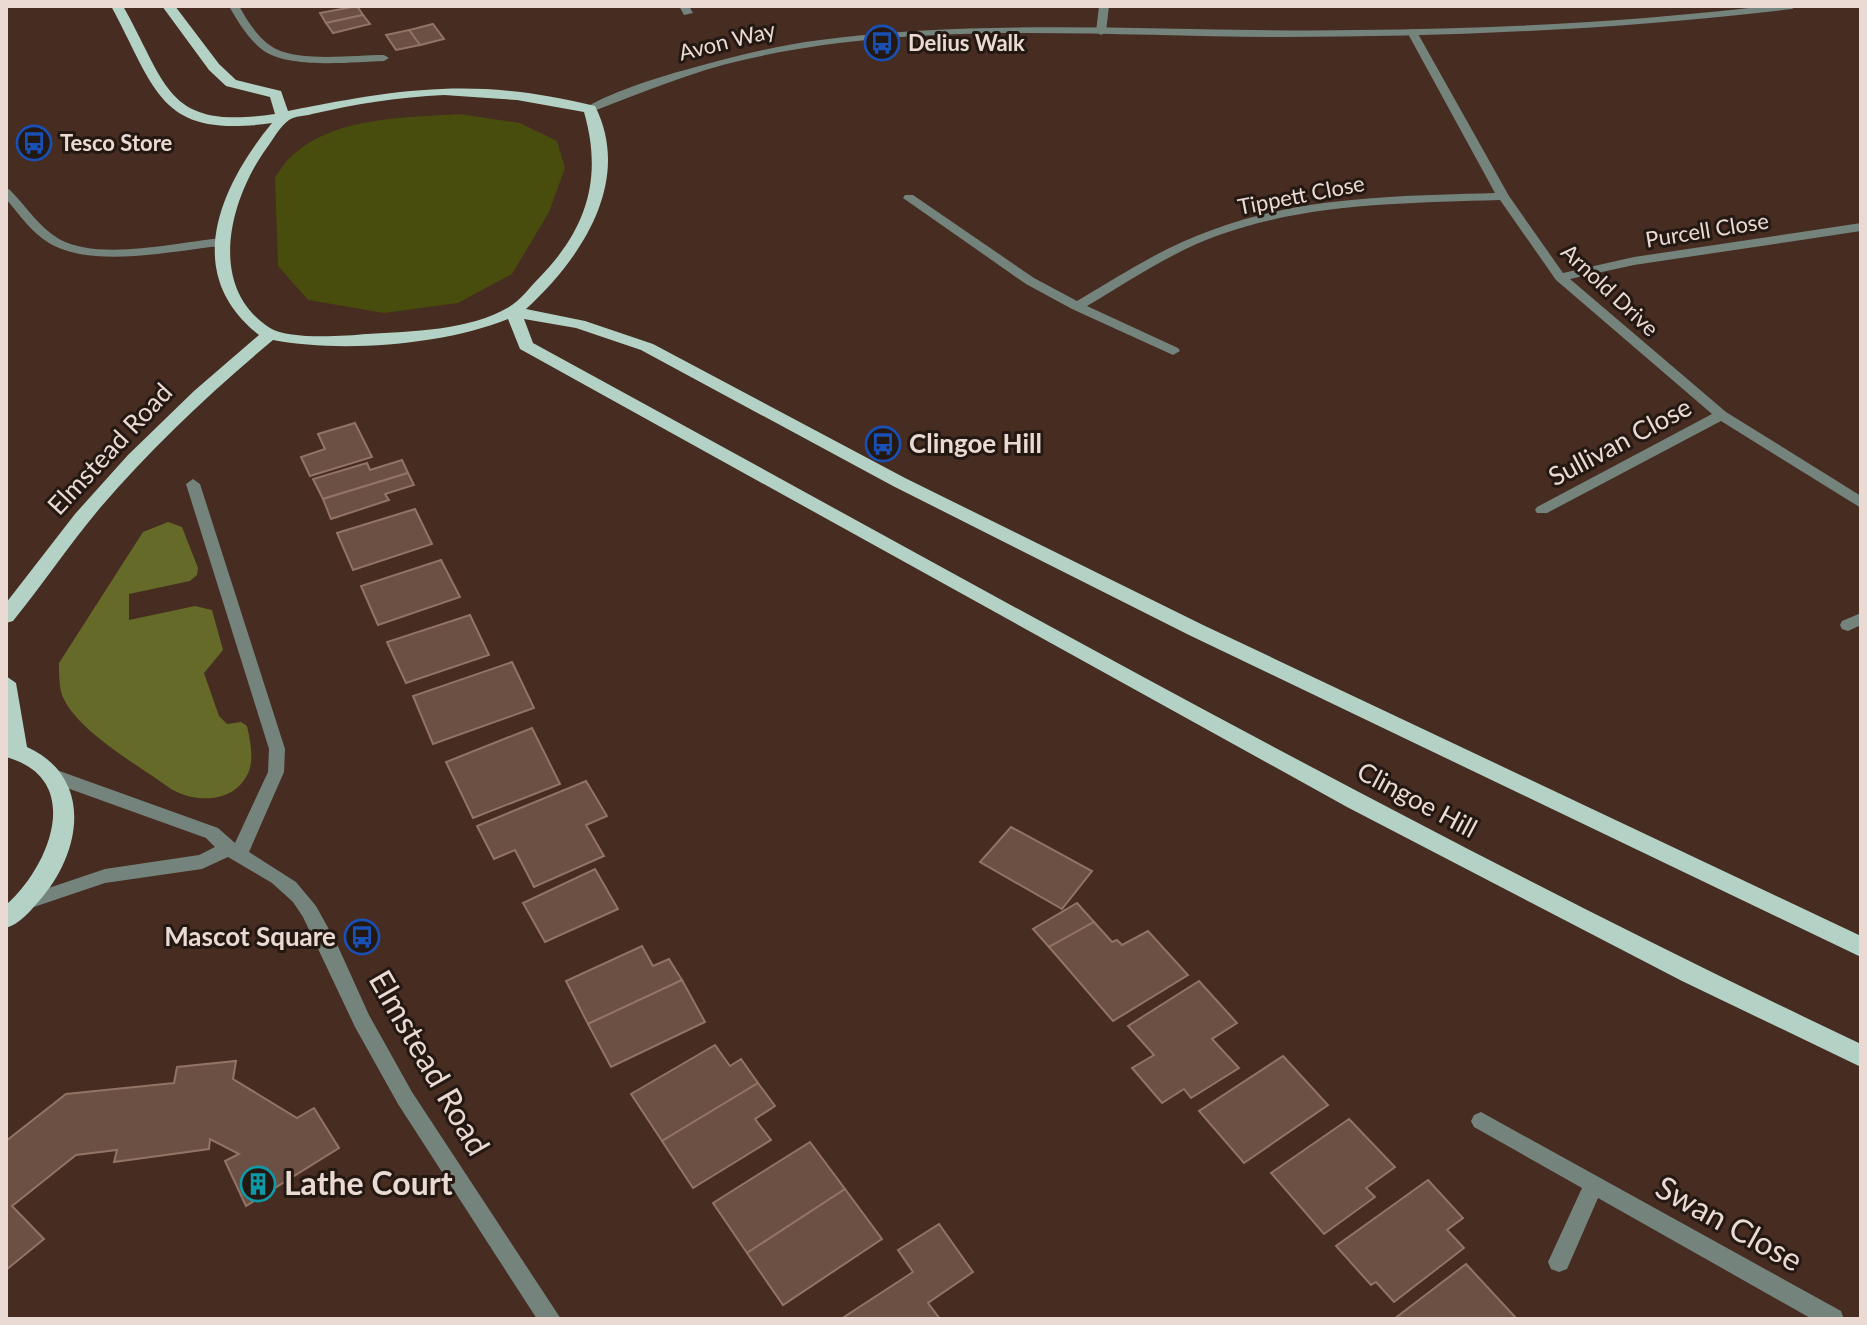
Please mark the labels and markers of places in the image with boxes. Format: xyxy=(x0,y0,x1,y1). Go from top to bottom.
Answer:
bus stop icon: Delius Walk xyxy=(863,24,901,62)
place label: Delius Walk xyxy=(908,29,1025,56)
bus stop icon: Tesco Store xyxy=(15,124,53,162)
place label: Tesco Store xyxy=(60,129,173,156)
bus stop icon: Clingoe Hill xyxy=(864,425,902,463)
place label: Clingoe Hill xyxy=(909,427,1042,459)
bus stop icon: Mascot Square xyxy=(343,918,381,956)
place label: Mascot Square xyxy=(164,920,336,952)
place label: Lathe Court xyxy=(284,1163,453,1202)
building icon: Lathe Court xyxy=(239,1165,277,1203)

